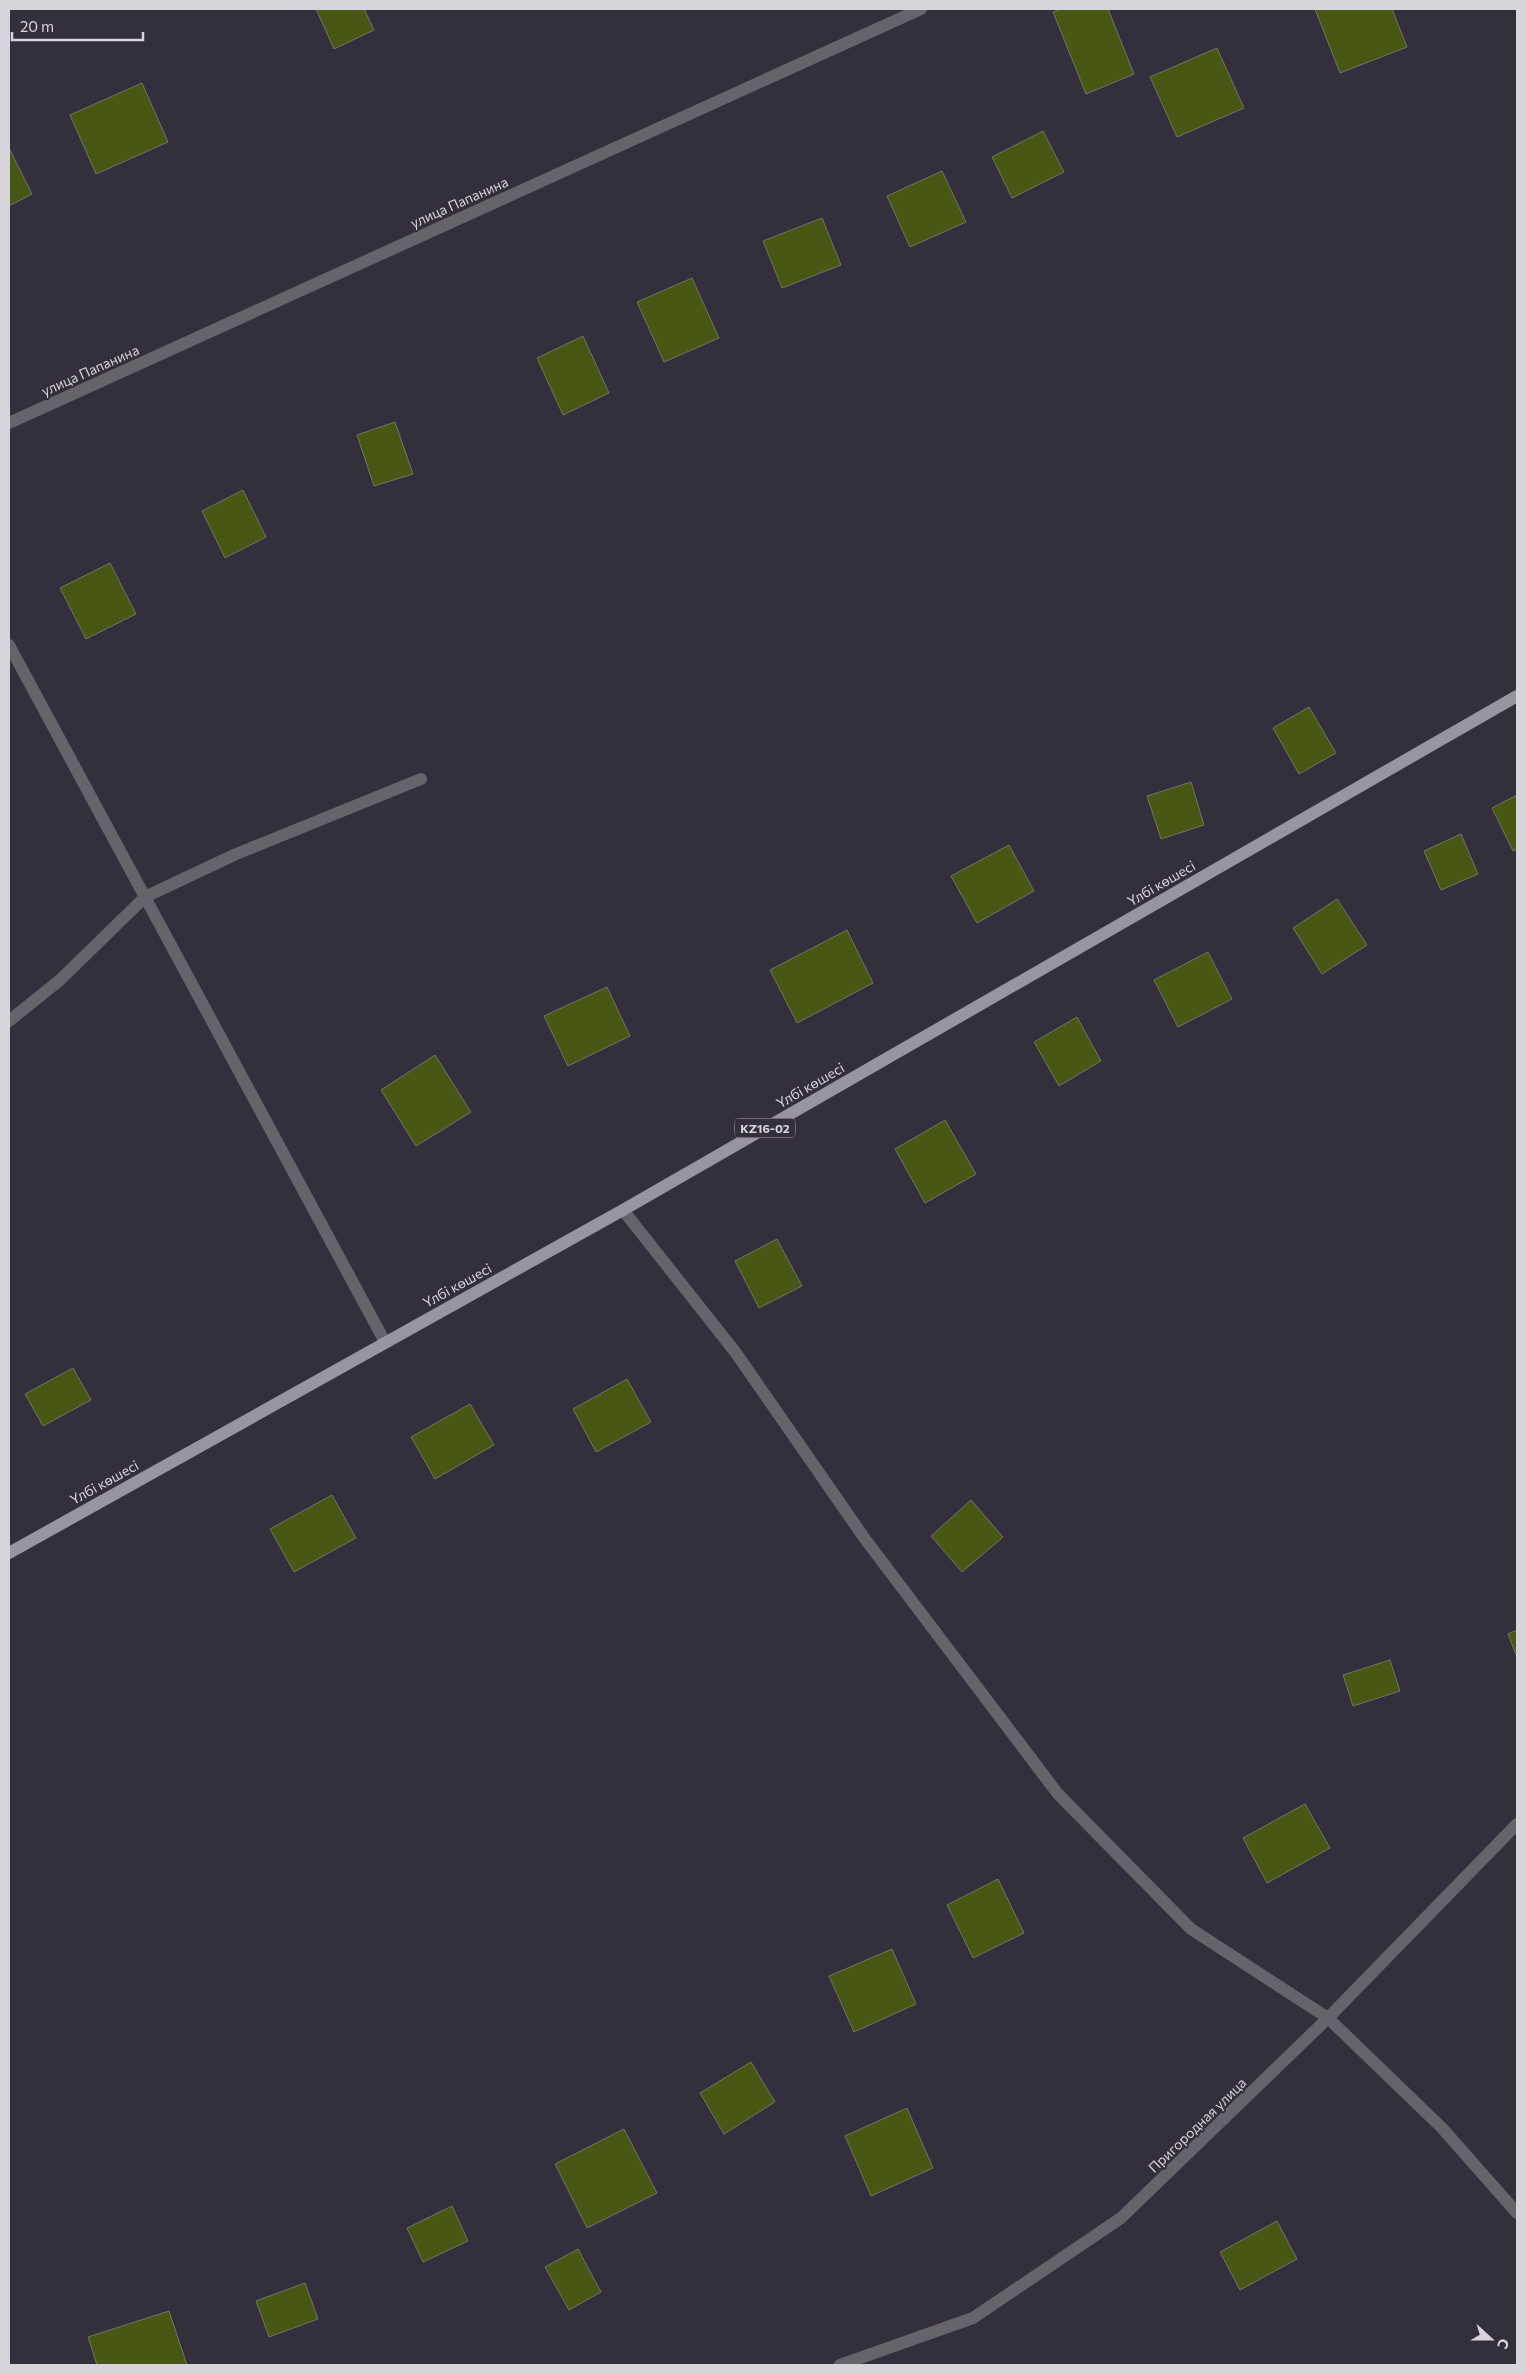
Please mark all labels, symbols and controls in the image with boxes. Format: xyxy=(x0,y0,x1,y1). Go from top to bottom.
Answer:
scale bar xyxy=(12,10,144,42)
text: 20 m xyxy=(20,17,54,35)
street label: улица Папанина xyxy=(408,173,510,231)
street label: улица Папанина xyxy=(39,341,141,399)
street label: Үлбі көшесі xyxy=(1124,857,1198,909)
street label: Үлбі көшесі xyxy=(773,1059,847,1111)
road number: KZ16-02 xyxy=(735,1118,795,1138)
street label: Үлбі көшесі xyxy=(420,1259,494,1311)
street label: Үлбі көшесі xyxy=(67,1456,141,1508)
street label: Пригородная улица xyxy=(1145,2074,1249,2176)
north arrow xyxy=(1466,2314,1516,2364)
text: С xyxy=(1494,2336,1513,2351)

